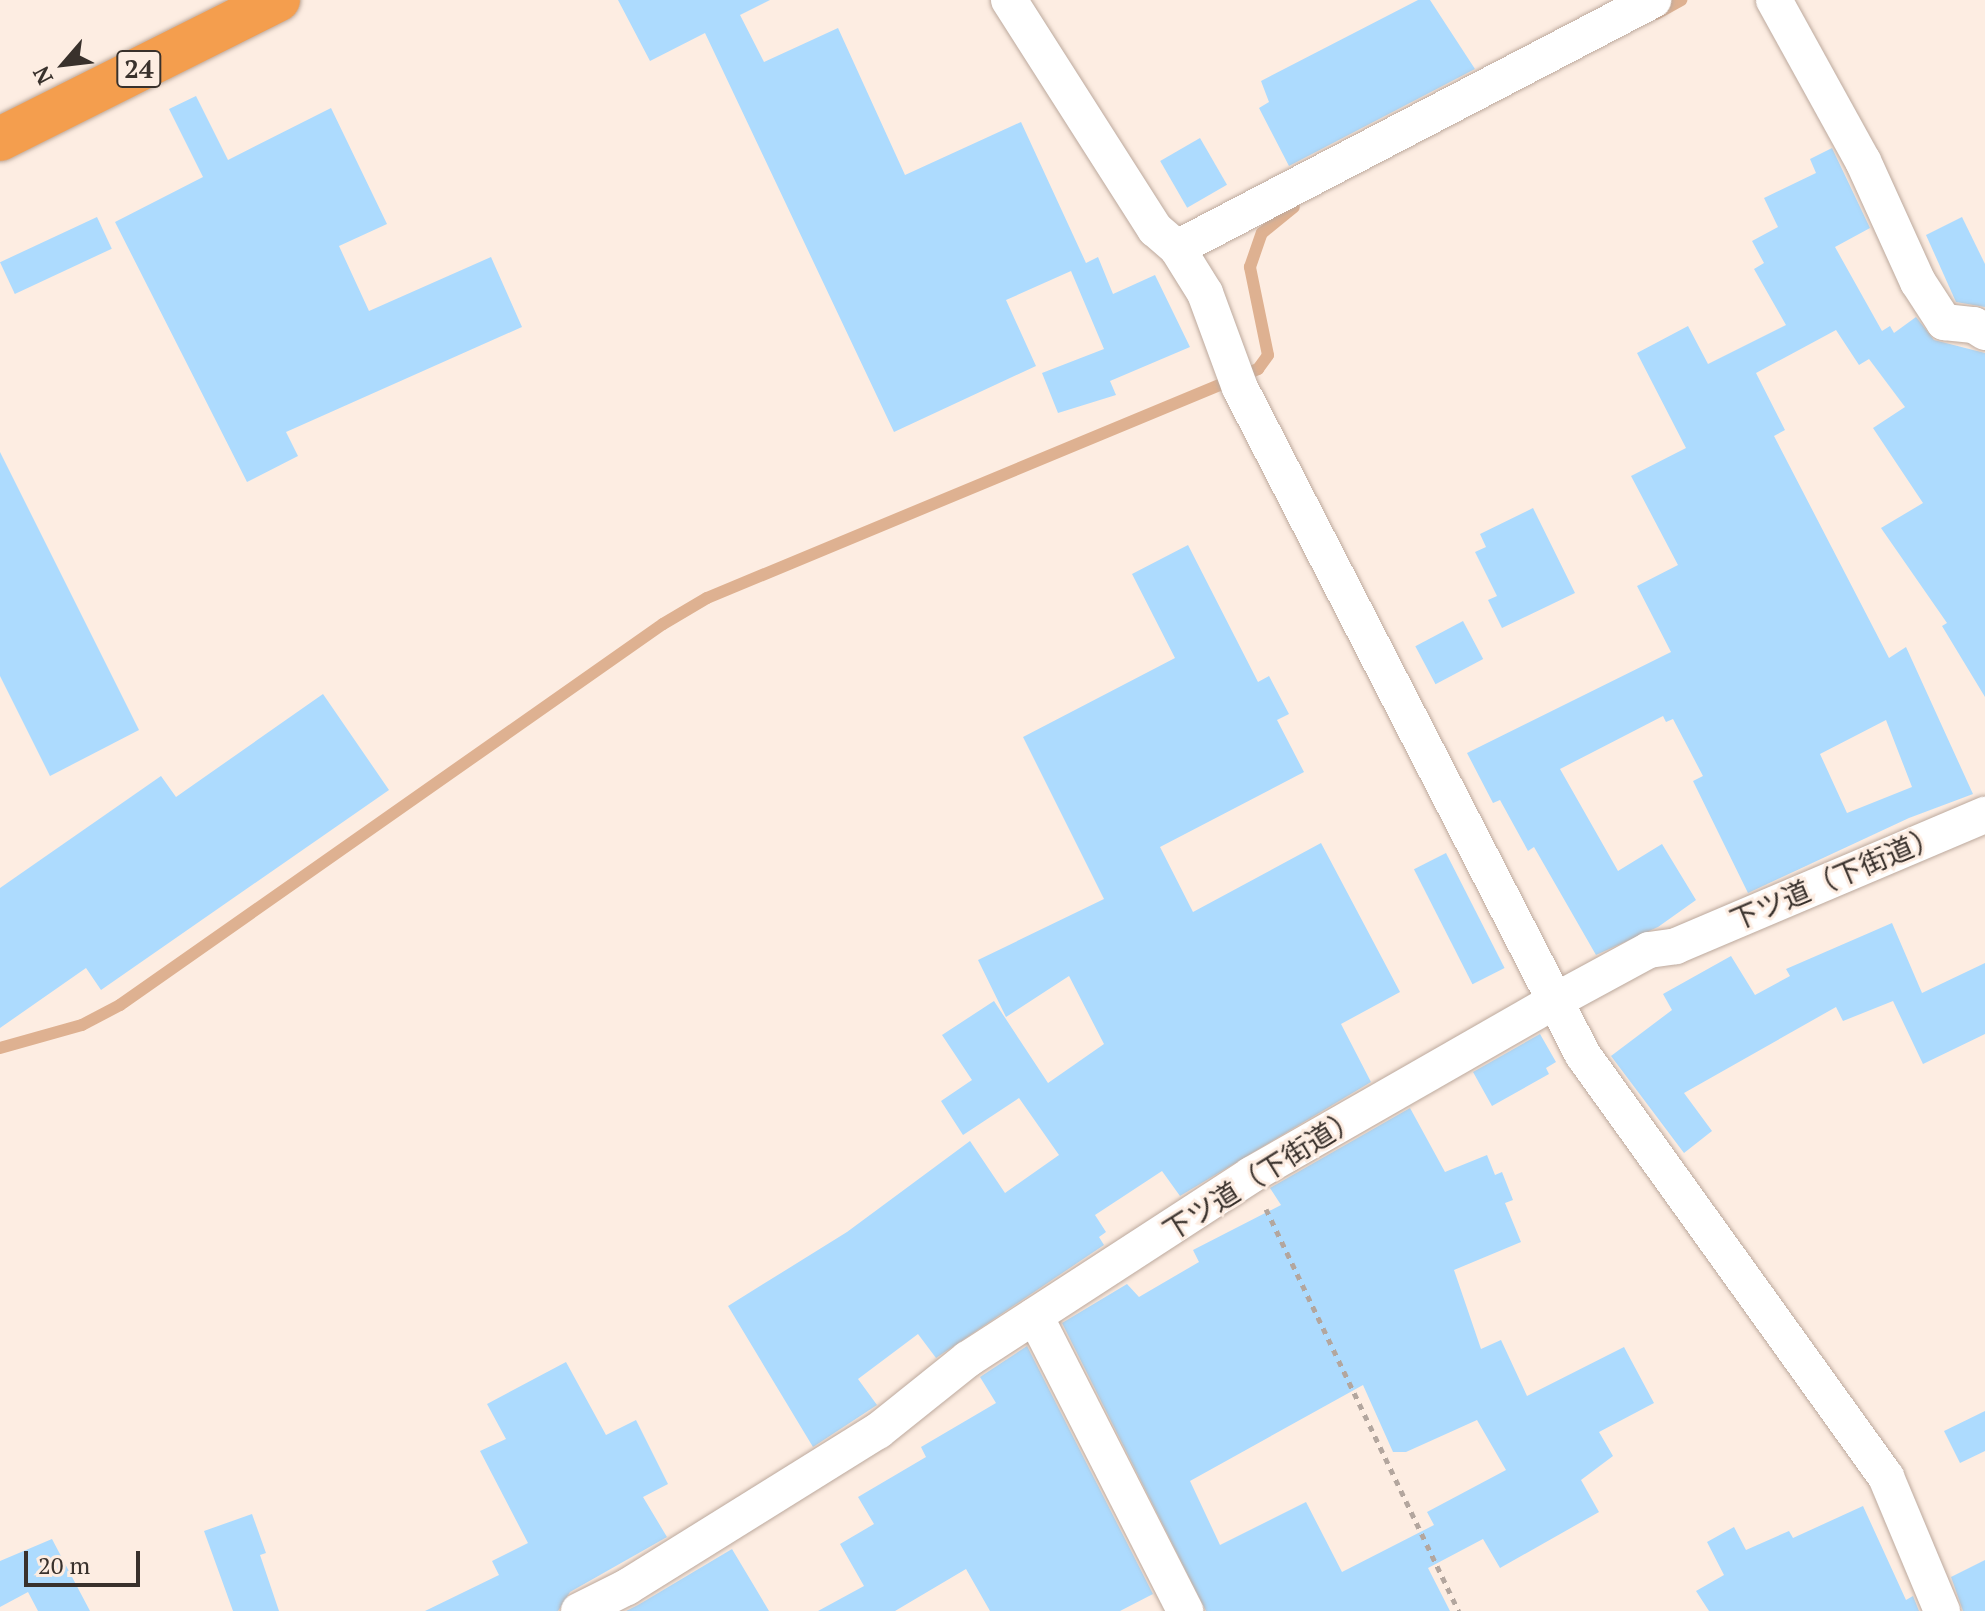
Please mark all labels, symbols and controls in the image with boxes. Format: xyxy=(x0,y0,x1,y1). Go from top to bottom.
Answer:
north arrow xyxy=(24,24,104,104)
road number: 24 xyxy=(115,47,163,91)
text: N xyxy=(26,61,59,90)
street label: 下ツ道（下街道） xyxy=(1725,819,1945,937)
street label: 下ツ道（下街道） xyxy=(1157,1100,1365,1248)
scale bar xyxy=(28,1535,144,1585)
text: 20 m xyxy=(38,1549,90,1581)

